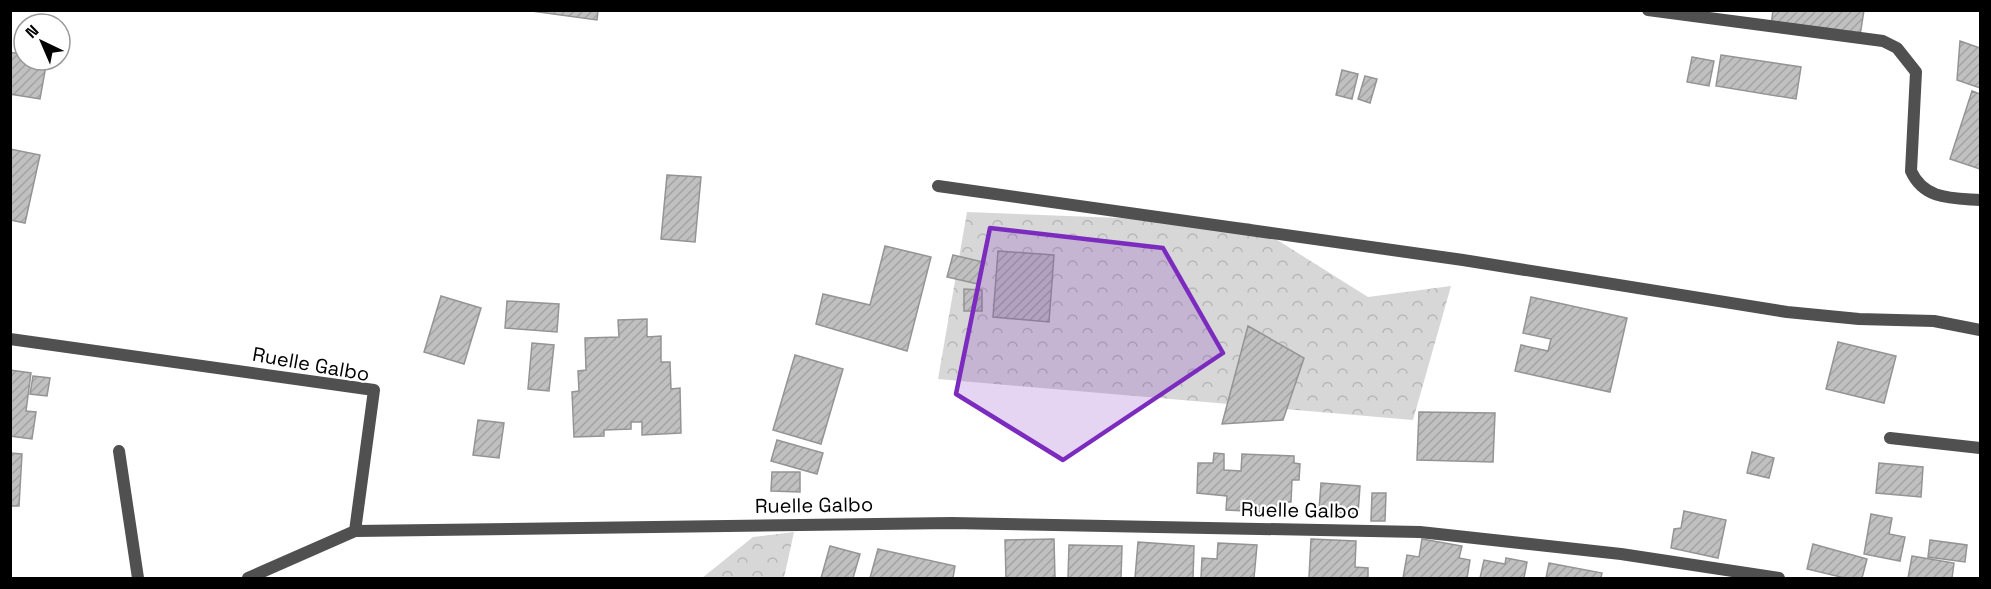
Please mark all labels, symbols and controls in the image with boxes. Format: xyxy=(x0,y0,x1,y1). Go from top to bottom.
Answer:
north arrow xyxy=(12,12,72,72)
text: N xyxy=(21,20,43,43)
street label: Ruelle Galbo xyxy=(250,341,372,387)
street label: Ruelle Galbo xyxy=(755,491,873,519)
street label: Ruelle Galbo xyxy=(1241,496,1359,524)

